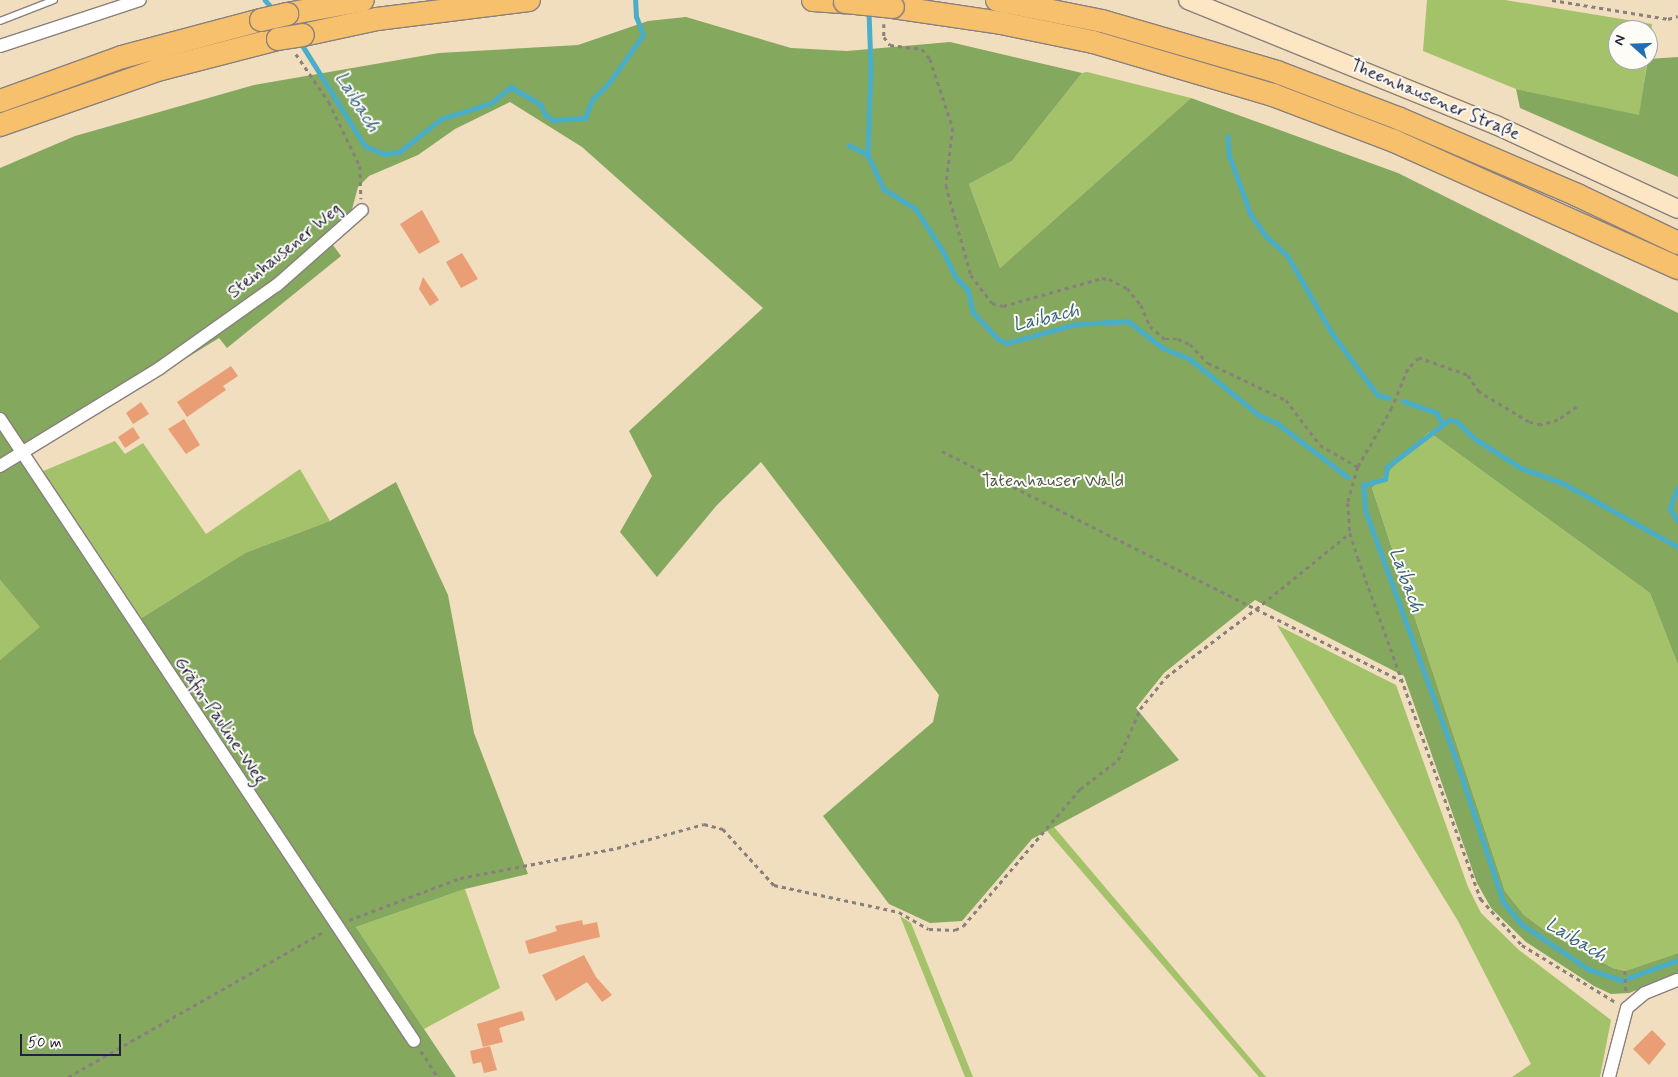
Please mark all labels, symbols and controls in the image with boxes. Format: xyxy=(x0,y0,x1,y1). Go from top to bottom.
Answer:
north arrow xyxy=(1608,20,1658,70)
text: N xyxy=(1610,33,1630,48)
street label: Theenhausener Straße xyxy=(1347,55,1523,145)
water label: Laibach xyxy=(330,67,384,137)
street label: Steinhausener Weg xyxy=(223,198,347,304)
water label: Laibach xyxy=(1011,299,1081,337)
park label: Tatenhauser Wald xyxy=(982,470,1124,492)
water label: Laibach xyxy=(1384,545,1428,615)
street label: Gräfin-Pauline-Weg xyxy=(169,653,271,789)
water label: Laibach xyxy=(1541,913,1611,967)
scale bar xyxy=(22,1024,124,1056)
text: 50 m xyxy=(28,1033,62,1053)

